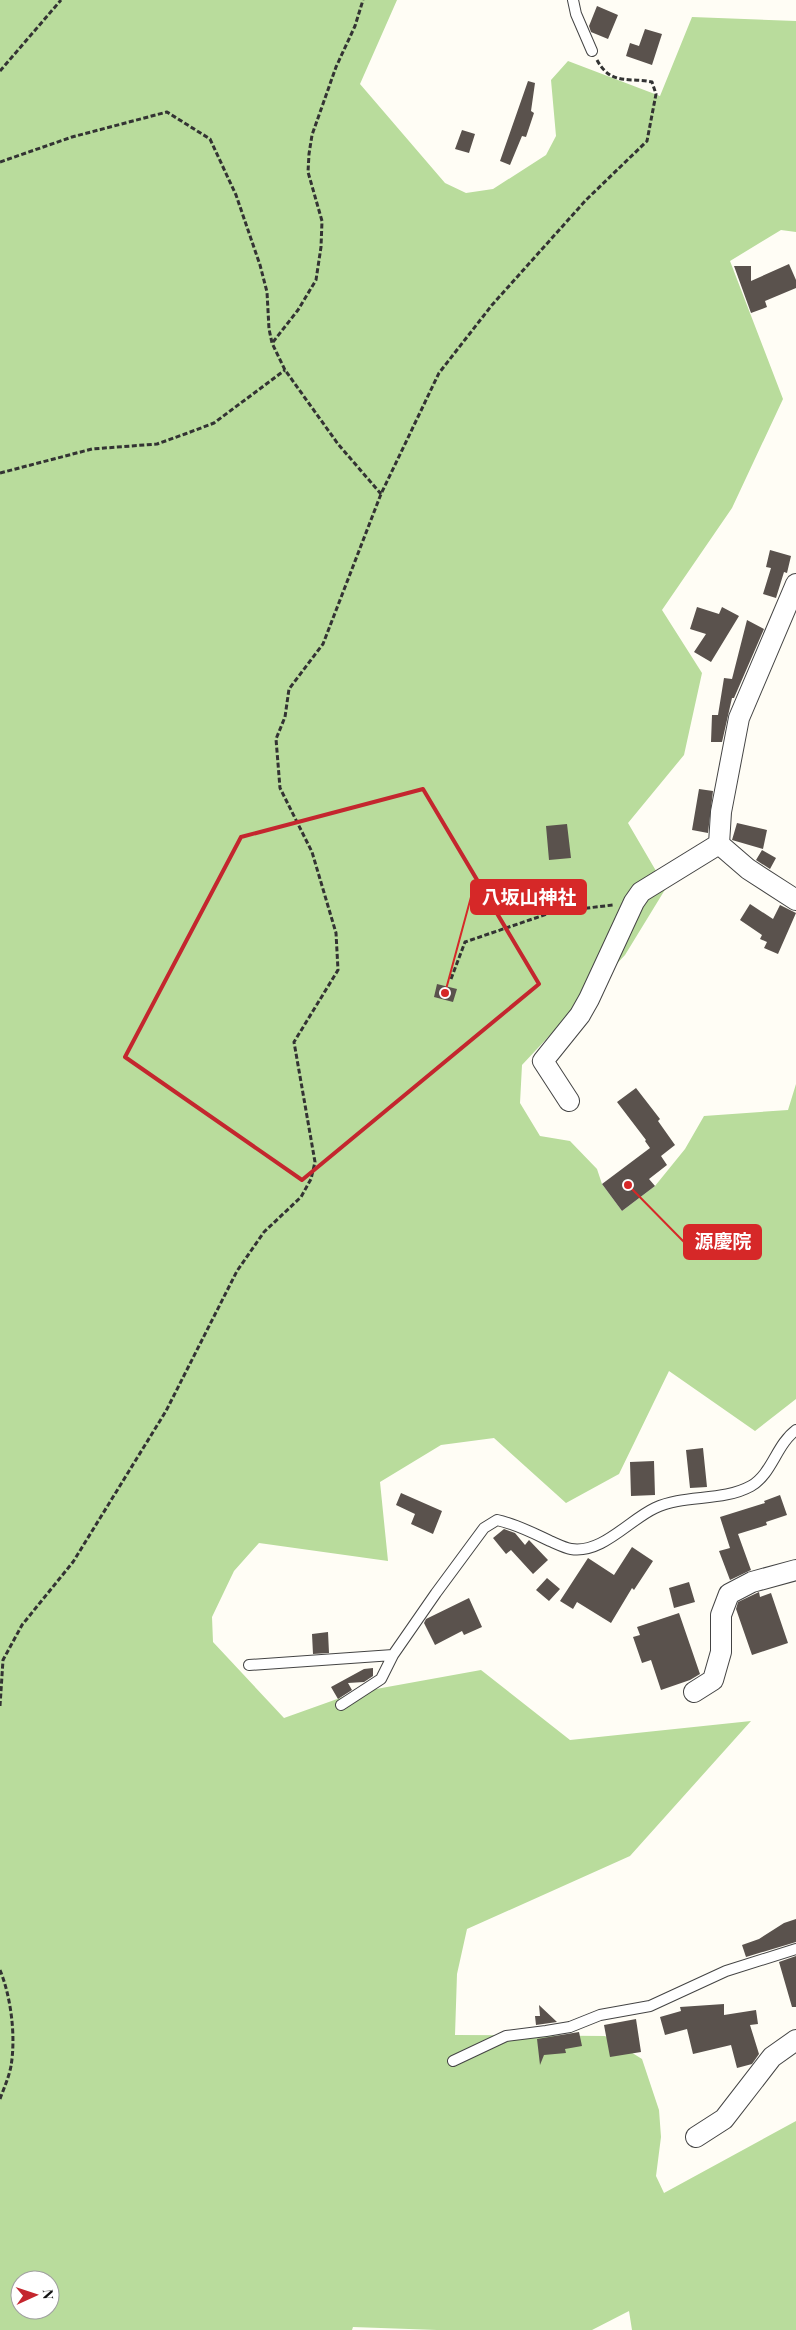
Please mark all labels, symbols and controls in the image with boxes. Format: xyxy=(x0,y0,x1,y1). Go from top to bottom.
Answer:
callout: 八坂山神社 xyxy=(471,880,586,914)
text: 八坂山神社 xyxy=(481,883,577,909)
callout: 源慶院 xyxy=(684,1225,761,1259)
text: 源慶院 xyxy=(694,1227,752,1253)
north arrow xyxy=(10,2270,60,2320)
text: N xyxy=(39,2289,58,2300)

